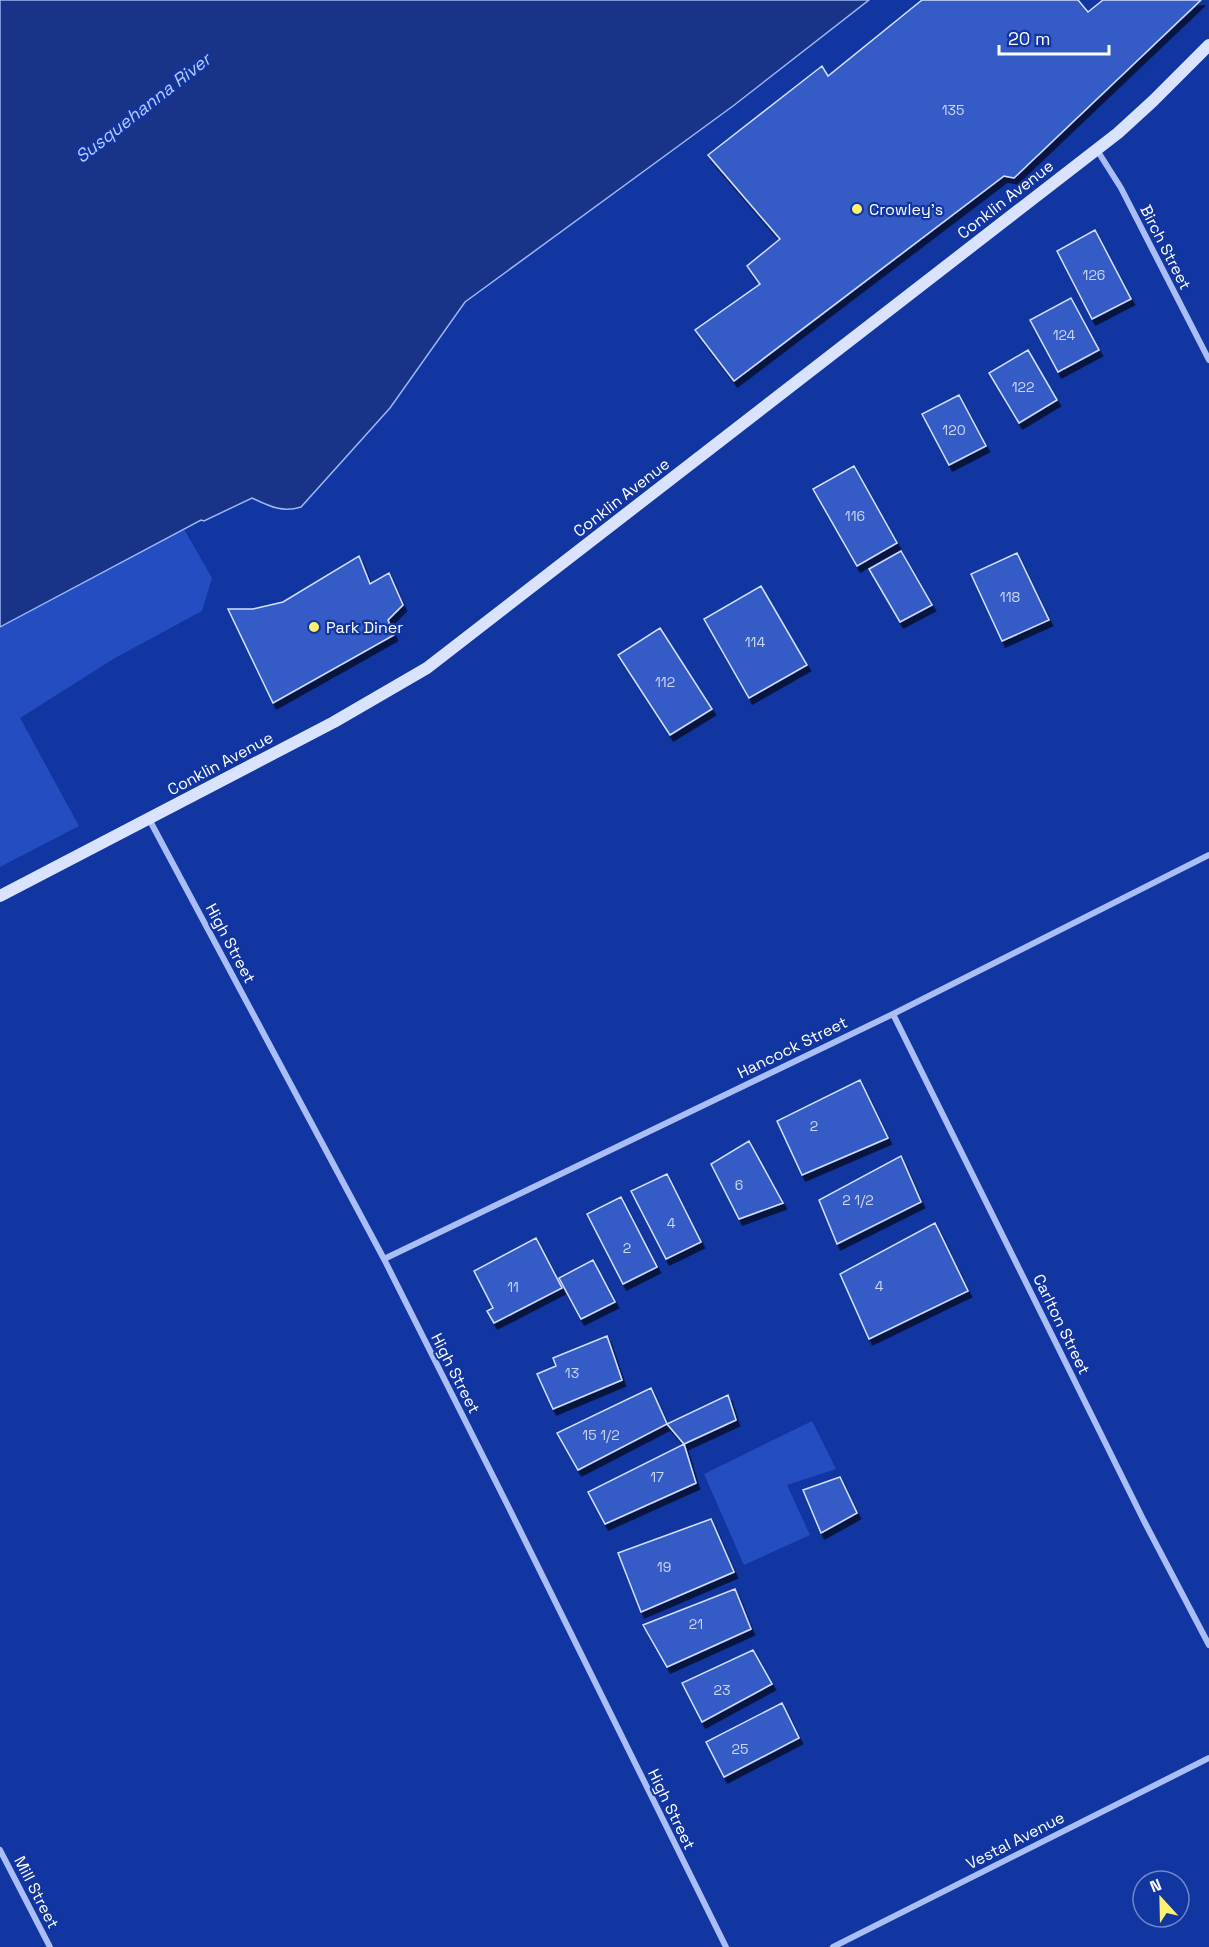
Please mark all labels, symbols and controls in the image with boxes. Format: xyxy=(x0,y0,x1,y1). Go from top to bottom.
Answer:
scale bar xyxy=(999,18,1108,56)
text: 20 m xyxy=(1008,27,1051,50)
water label: Susquehanna River xyxy=(70,46,217,168)
house number: 135 xyxy=(942,101,964,119)
street label: Conklin Avenue xyxy=(953,155,1058,244)
place label: Crowley's xyxy=(869,199,943,220)
street label: Birch Street xyxy=(1135,201,1196,293)
marker: Crowley's xyxy=(850,202,864,216)
house number: 126 xyxy=(1083,266,1105,284)
house number: 124 xyxy=(1053,326,1076,344)
house number: 122 xyxy=(1012,378,1034,396)
house number: 120 xyxy=(942,421,966,439)
street label: Conklin Avenue xyxy=(569,453,674,542)
house number: 116 xyxy=(845,507,865,525)
house number: 118 xyxy=(1000,588,1020,606)
place label: Park Diner xyxy=(326,617,403,638)
marker: Park Diner xyxy=(307,620,321,634)
house number: 114 xyxy=(745,633,765,651)
house number: 112 xyxy=(655,673,675,691)
street label: Conklin Avenue xyxy=(164,727,277,800)
street label: High Street xyxy=(201,900,260,987)
street label: Hancock Street xyxy=(734,1012,851,1083)
house number: 2 xyxy=(810,1117,818,1135)
house number: 6 xyxy=(735,1176,743,1194)
house number: 2 1/2 xyxy=(842,1191,874,1209)
house number: 4 xyxy=(667,1214,676,1232)
house number: 2 xyxy=(623,1239,631,1257)
street label: Carlton Street xyxy=(1028,1271,1095,1378)
house number: 4 xyxy=(875,1277,884,1295)
house number: 11 xyxy=(507,1278,519,1296)
street label: High Street xyxy=(426,1329,485,1417)
house number: 13 xyxy=(565,1364,579,1382)
house number: 15 1/2 xyxy=(582,1426,620,1444)
house number: 17 xyxy=(650,1468,664,1486)
house number: 19 xyxy=(657,1558,671,1576)
house number: 21 xyxy=(689,1615,703,1633)
house number: 23 xyxy=(714,1681,730,1699)
house number: 25 xyxy=(732,1740,748,1758)
street label: High Street xyxy=(643,1765,700,1853)
street label: Vestal Avenue xyxy=(962,1807,1068,1874)
street label: Mill Street xyxy=(9,1852,64,1932)
north arrow xyxy=(1131,1869,1191,1929)
text: N xyxy=(1147,1874,1164,1897)

